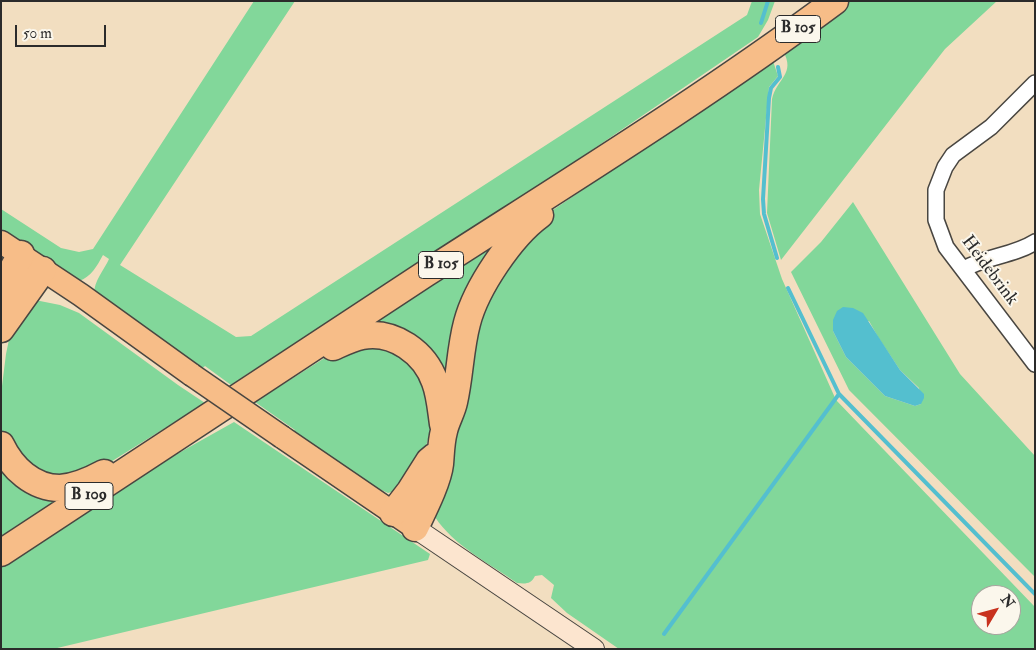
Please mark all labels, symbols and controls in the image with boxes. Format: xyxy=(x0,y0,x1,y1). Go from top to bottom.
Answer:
scale bar xyxy=(18,15,109,47)
road number: B 105 xyxy=(776,15,820,42)
text: 50 m xyxy=(23,24,52,43)
street label: Heidebrink xyxy=(956,232,1022,310)
road number: B 105 xyxy=(418,252,464,278)
road number: B 109 xyxy=(65,482,113,510)
north arrow xyxy=(971,585,1021,635)
text: N xyxy=(997,591,1018,611)

